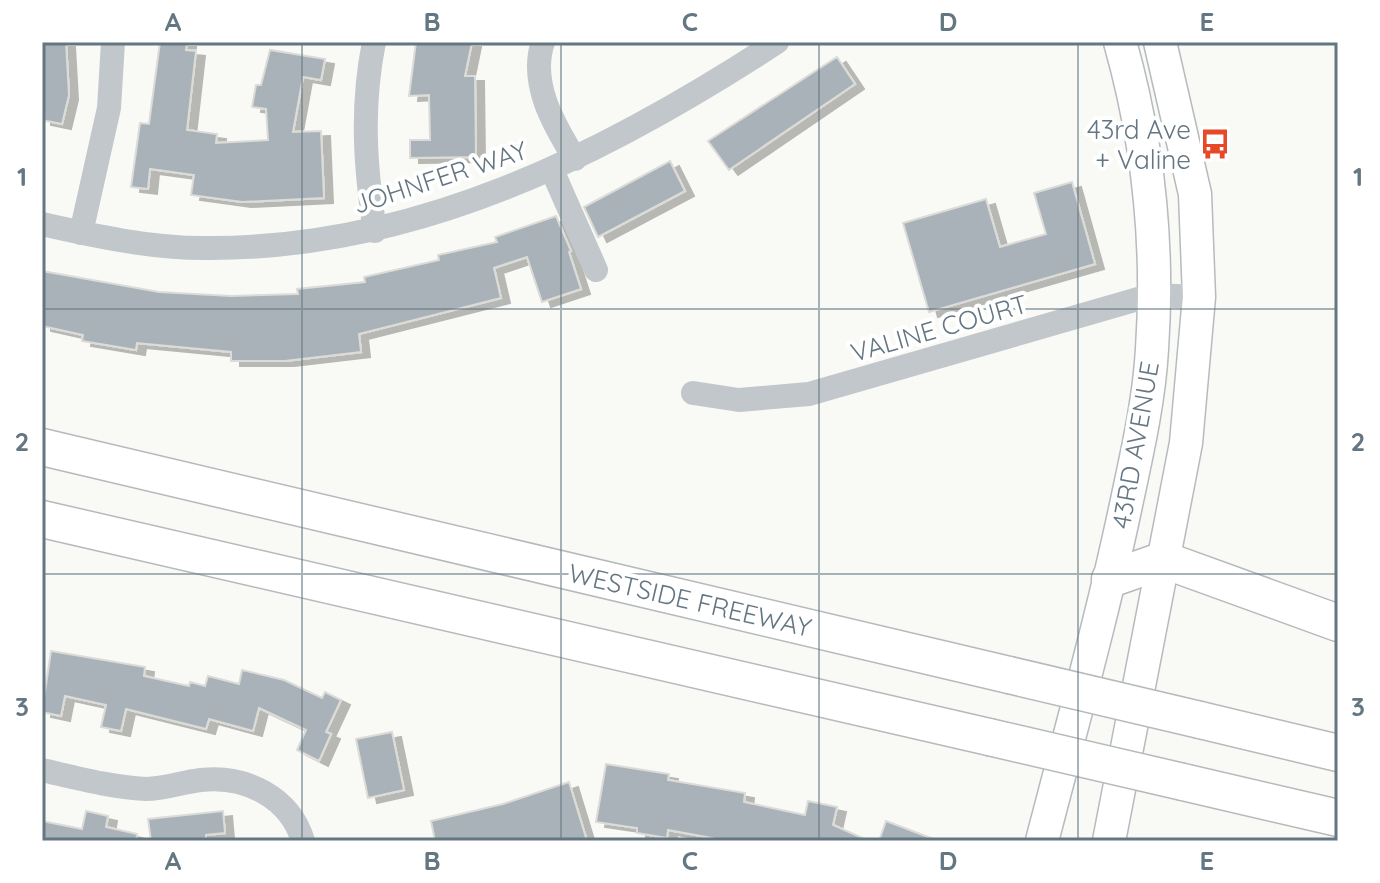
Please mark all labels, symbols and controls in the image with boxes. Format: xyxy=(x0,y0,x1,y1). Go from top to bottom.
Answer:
text: A xyxy=(165,5,182,38)
text: B xyxy=(423,5,441,38)
text: C xyxy=(682,5,698,38)
text: D xyxy=(939,5,957,38)
text: E xyxy=(1200,5,1214,38)
place label: 43rd Ave + Valine xyxy=(1087,113,1191,176)
bus stop icon: 43rd Ave + Valine xyxy=(1198,127,1232,161)
street label: JOHNFER WAY xyxy=(349,133,532,221)
text: 1 xyxy=(17,160,27,193)
text: 1 xyxy=(1353,160,1363,193)
street label: VALINE COURT xyxy=(847,287,1031,369)
street label: 43RD AVENUE xyxy=(1104,359,1166,531)
text: 2 xyxy=(15,425,29,458)
text: 2 xyxy=(1351,425,1365,458)
street label: WESTSIDE FREEWAY xyxy=(565,556,815,644)
text: 3 xyxy=(15,690,29,723)
text: 3 xyxy=(1351,690,1365,723)
text: A xyxy=(165,844,182,877)
text: B xyxy=(423,844,441,877)
text: C xyxy=(682,844,698,877)
text: D xyxy=(939,844,957,877)
text: E xyxy=(1200,844,1214,877)

